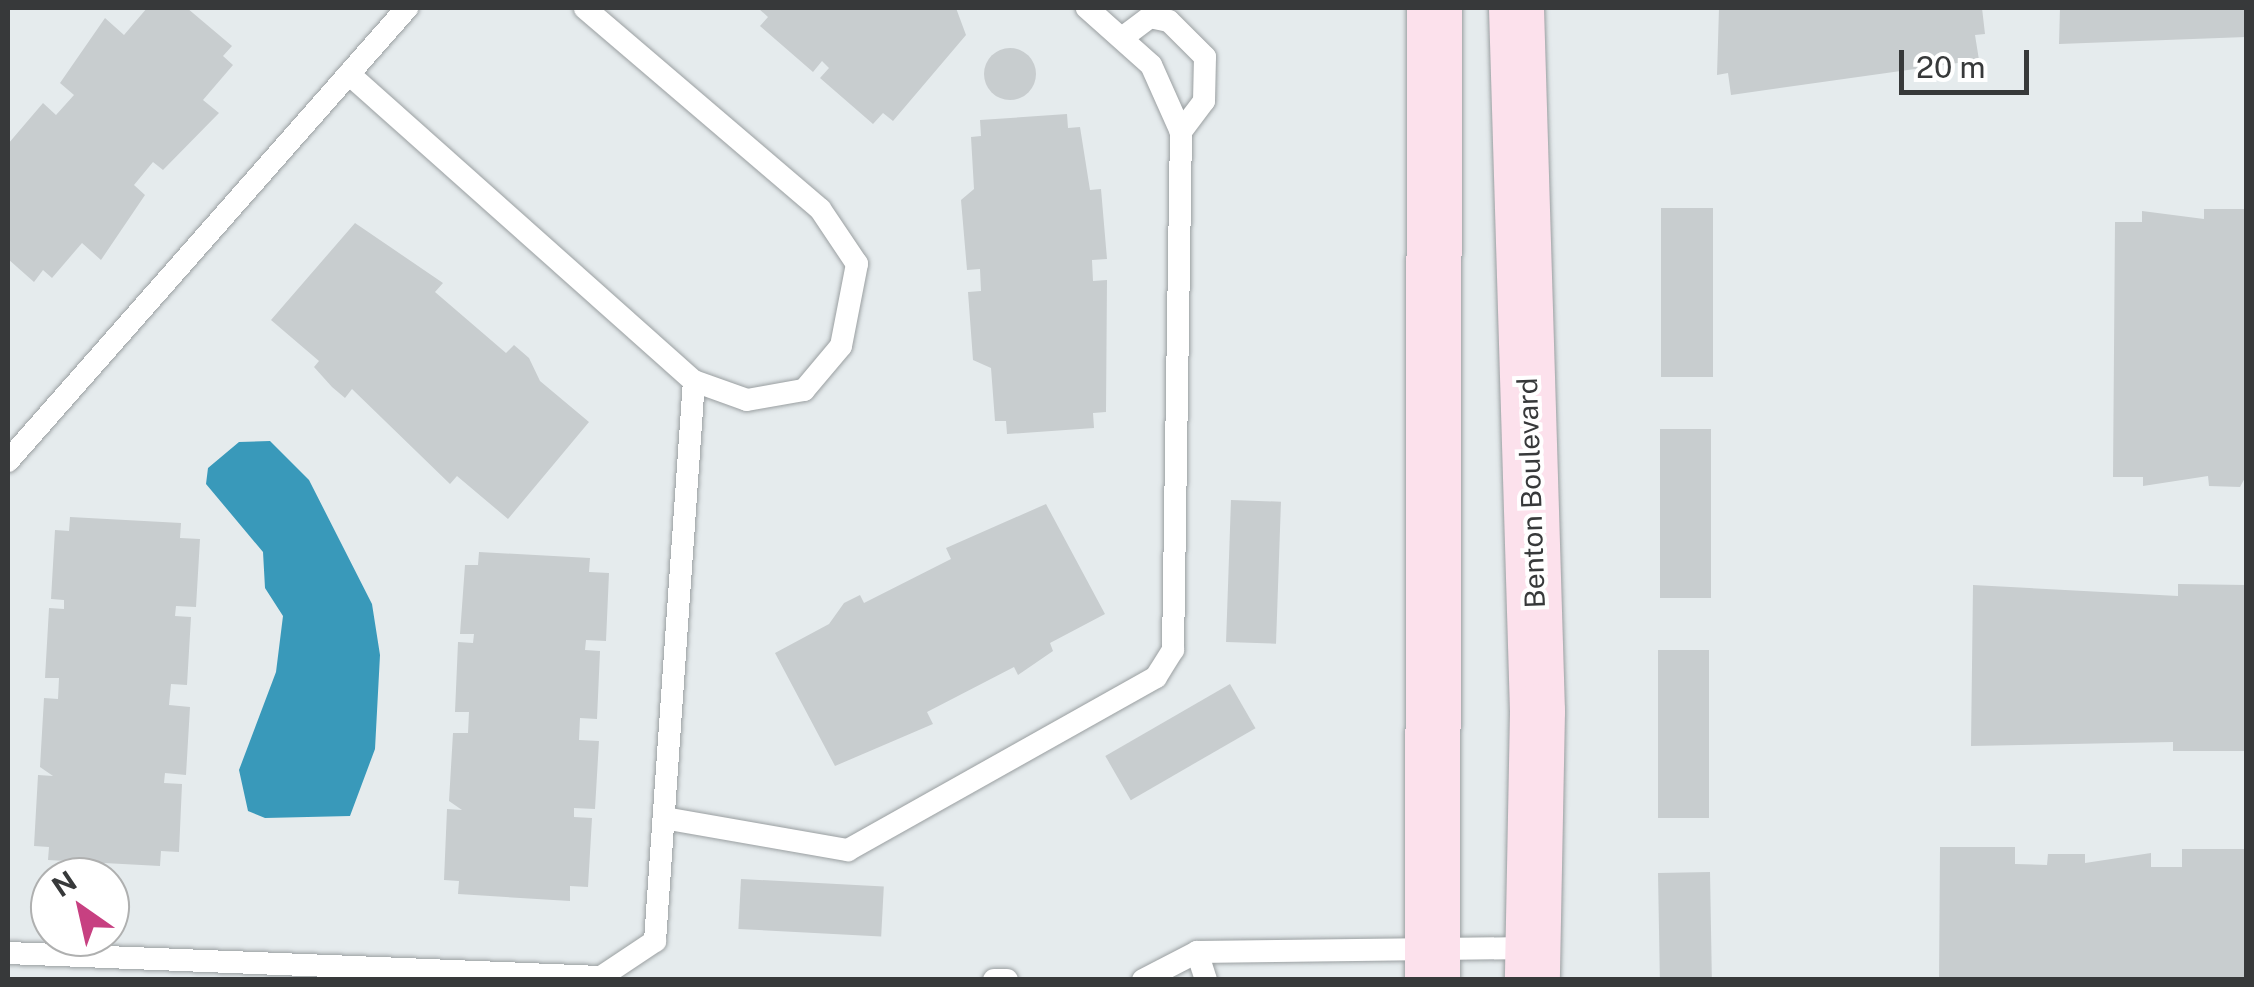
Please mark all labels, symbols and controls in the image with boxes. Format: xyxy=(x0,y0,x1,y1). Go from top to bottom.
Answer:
scale bar xyxy=(1904,30,2034,92)
text: 20 m xyxy=(1916,49,1985,85)
street label: Benton Boulevard xyxy=(1510,377,1552,609)
north arrow xyxy=(30,857,130,957)
text: N xyxy=(46,864,82,903)

